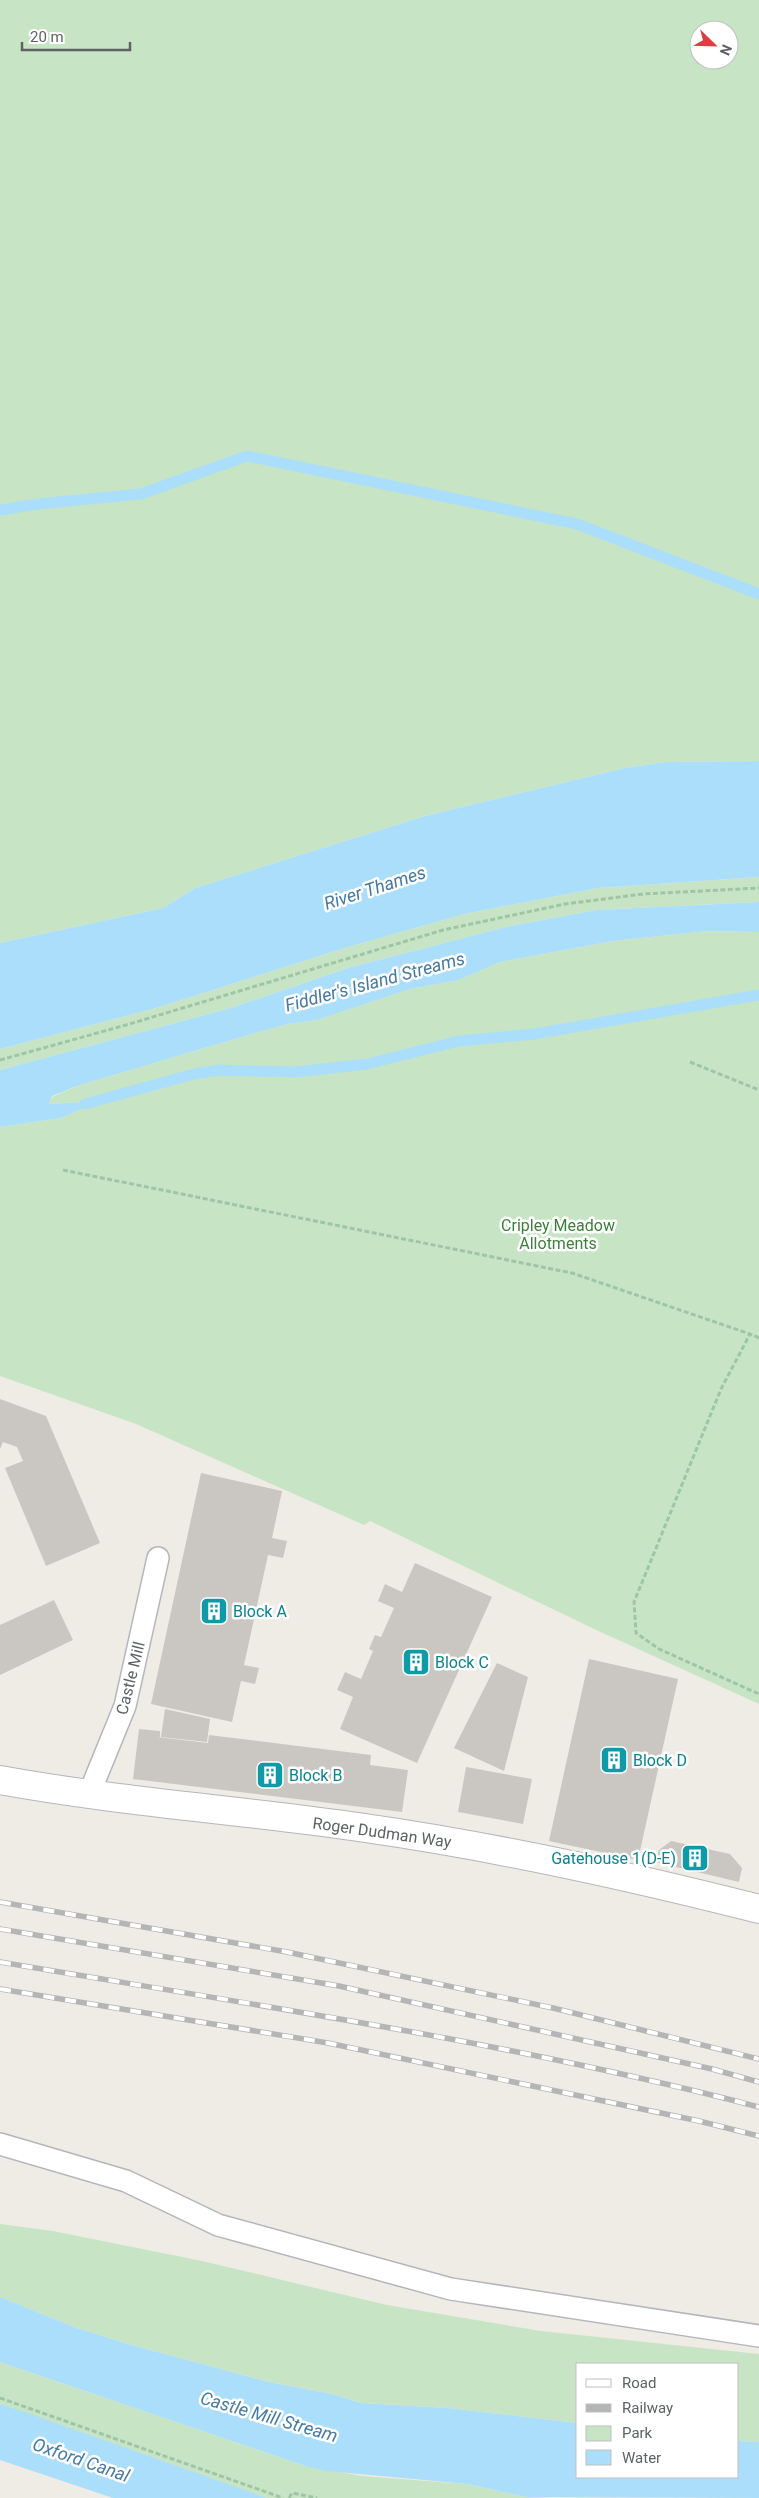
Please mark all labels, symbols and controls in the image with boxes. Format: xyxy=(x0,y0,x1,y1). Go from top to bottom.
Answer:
scale bar xyxy=(22,20,130,52)
north arrow xyxy=(689,20,739,70)
text: 20 m xyxy=(30,28,64,46)
text: N xyxy=(717,42,735,58)
water label: River Thames xyxy=(321,861,428,914)
water label: Fiddler's Island Streams xyxy=(283,947,467,1016)
park label: Cripley Meadow Allotments xyxy=(501,1216,615,1253)
building icon: Block A xyxy=(199,1596,229,1626)
place label: Block A xyxy=(233,1602,287,1621)
street label: Castle Mill xyxy=(112,1640,149,1717)
building icon: Block C xyxy=(401,1647,431,1677)
place label: Block C xyxy=(435,1653,489,1672)
building icon: Block D xyxy=(599,1745,629,1775)
place label: Block D xyxy=(633,1751,687,1770)
building icon: Block B xyxy=(255,1760,285,1790)
place label: Block B xyxy=(289,1766,342,1785)
street label: Roger Dudman Way xyxy=(311,1813,453,1852)
building icon: Gatehouse 1(D-E) xyxy=(680,1843,710,1873)
place label: Gatehouse 1(D-E) xyxy=(551,1849,676,1868)
legend xyxy=(576,2363,739,2478)
text: Road xyxy=(622,2374,656,2392)
water label: Castle Mill Stream xyxy=(198,2387,340,2446)
text: Railway xyxy=(622,2399,673,2417)
text: Park xyxy=(622,2424,653,2442)
water label: Oxford Canal xyxy=(30,2433,133,2486)
text: Water xyxy=(622,2449,661,2467)

